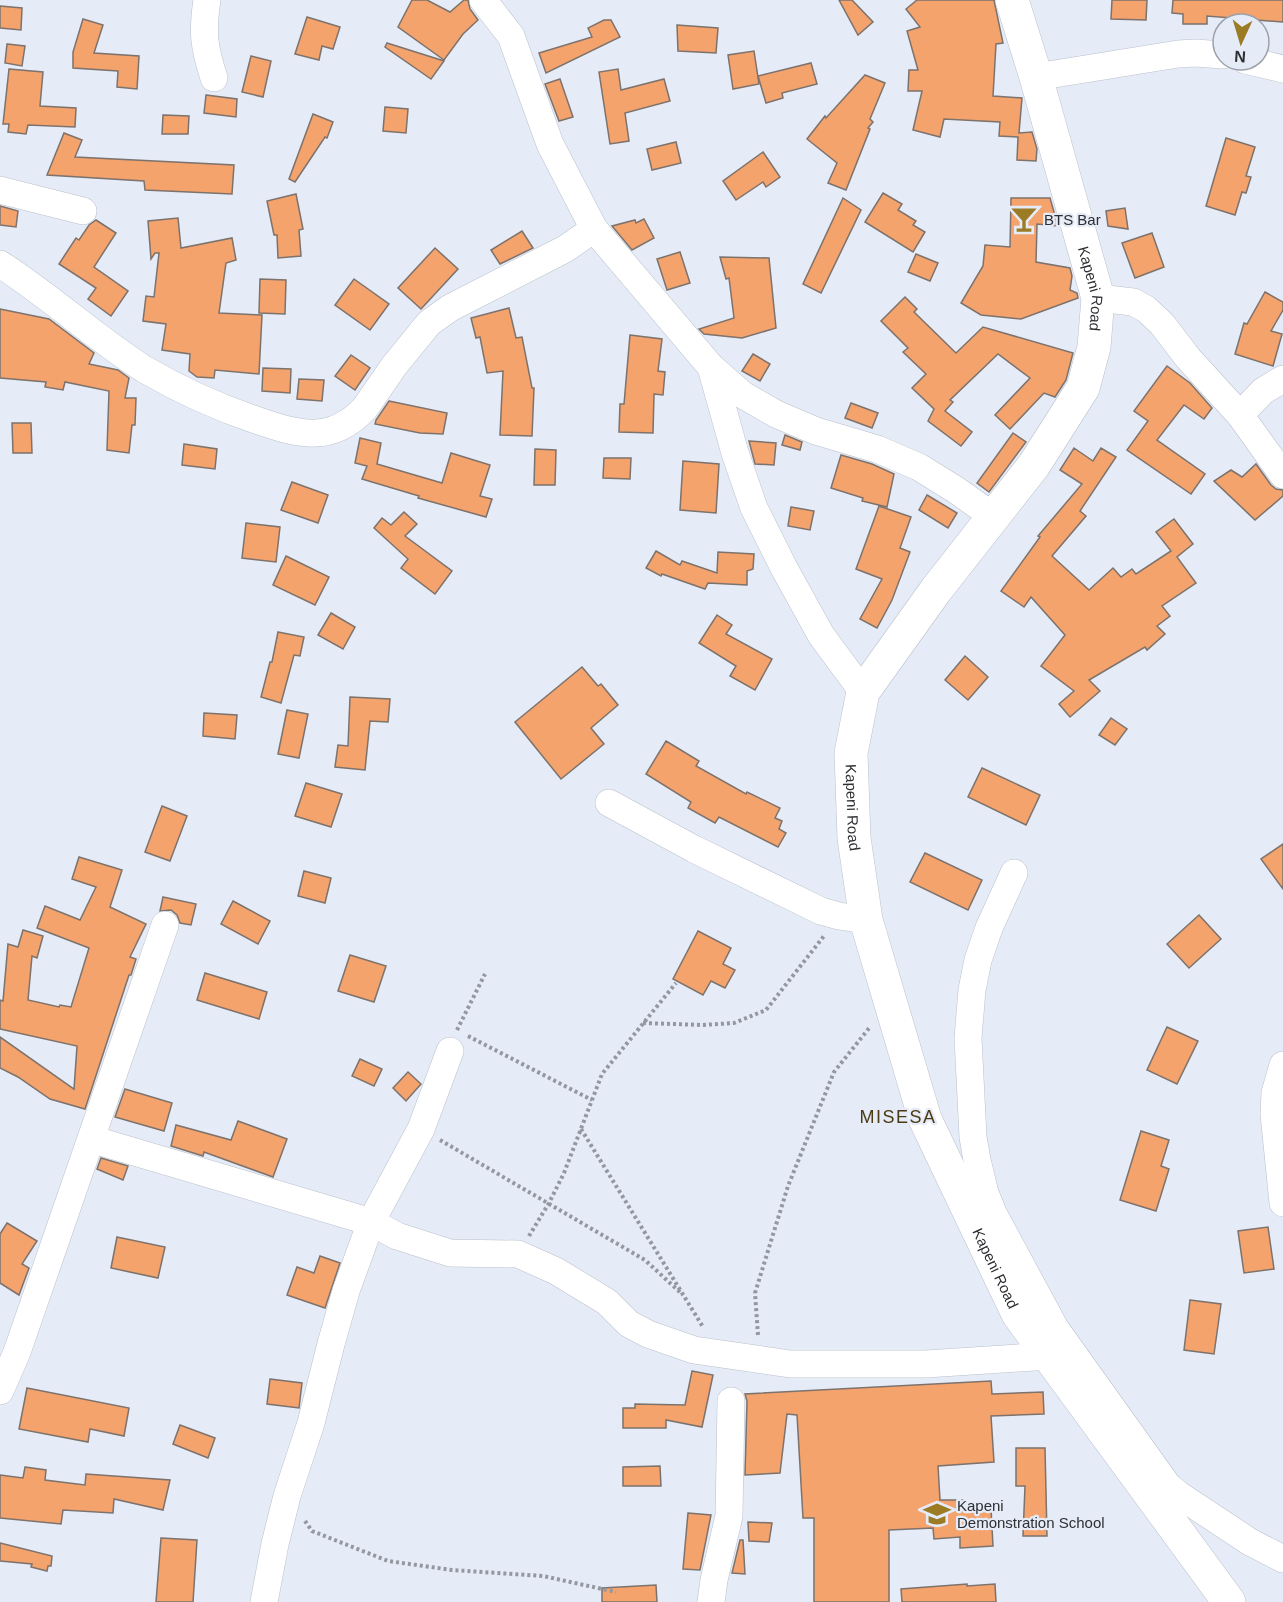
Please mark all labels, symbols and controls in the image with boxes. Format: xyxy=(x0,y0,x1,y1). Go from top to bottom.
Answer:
north arrow xyxy=(1211,12,1271,72)
text: N xyxy=(1234,48,1246,65)
bar icon: BTS Bar xyxy=(1009,204,1039,234)
place label: BTS Bar xyxy=(1044,211,1101,228)
street label: Kapeni Road xyxy=(1075,244,1107,332)
street label: Kapeni Road xyxy=(843,764,864,852)
district label: MISESA xyxy=(859,1107,937,1127)
street label: Kapeni Road xyxy=(970,1225,1022,1311)
place label: Kapeni Demonstration School xyxy=(957,1497,1105,1531)
school or university icon: Kapeni Demonstration School xyxy=(922,1499,952,1529)

